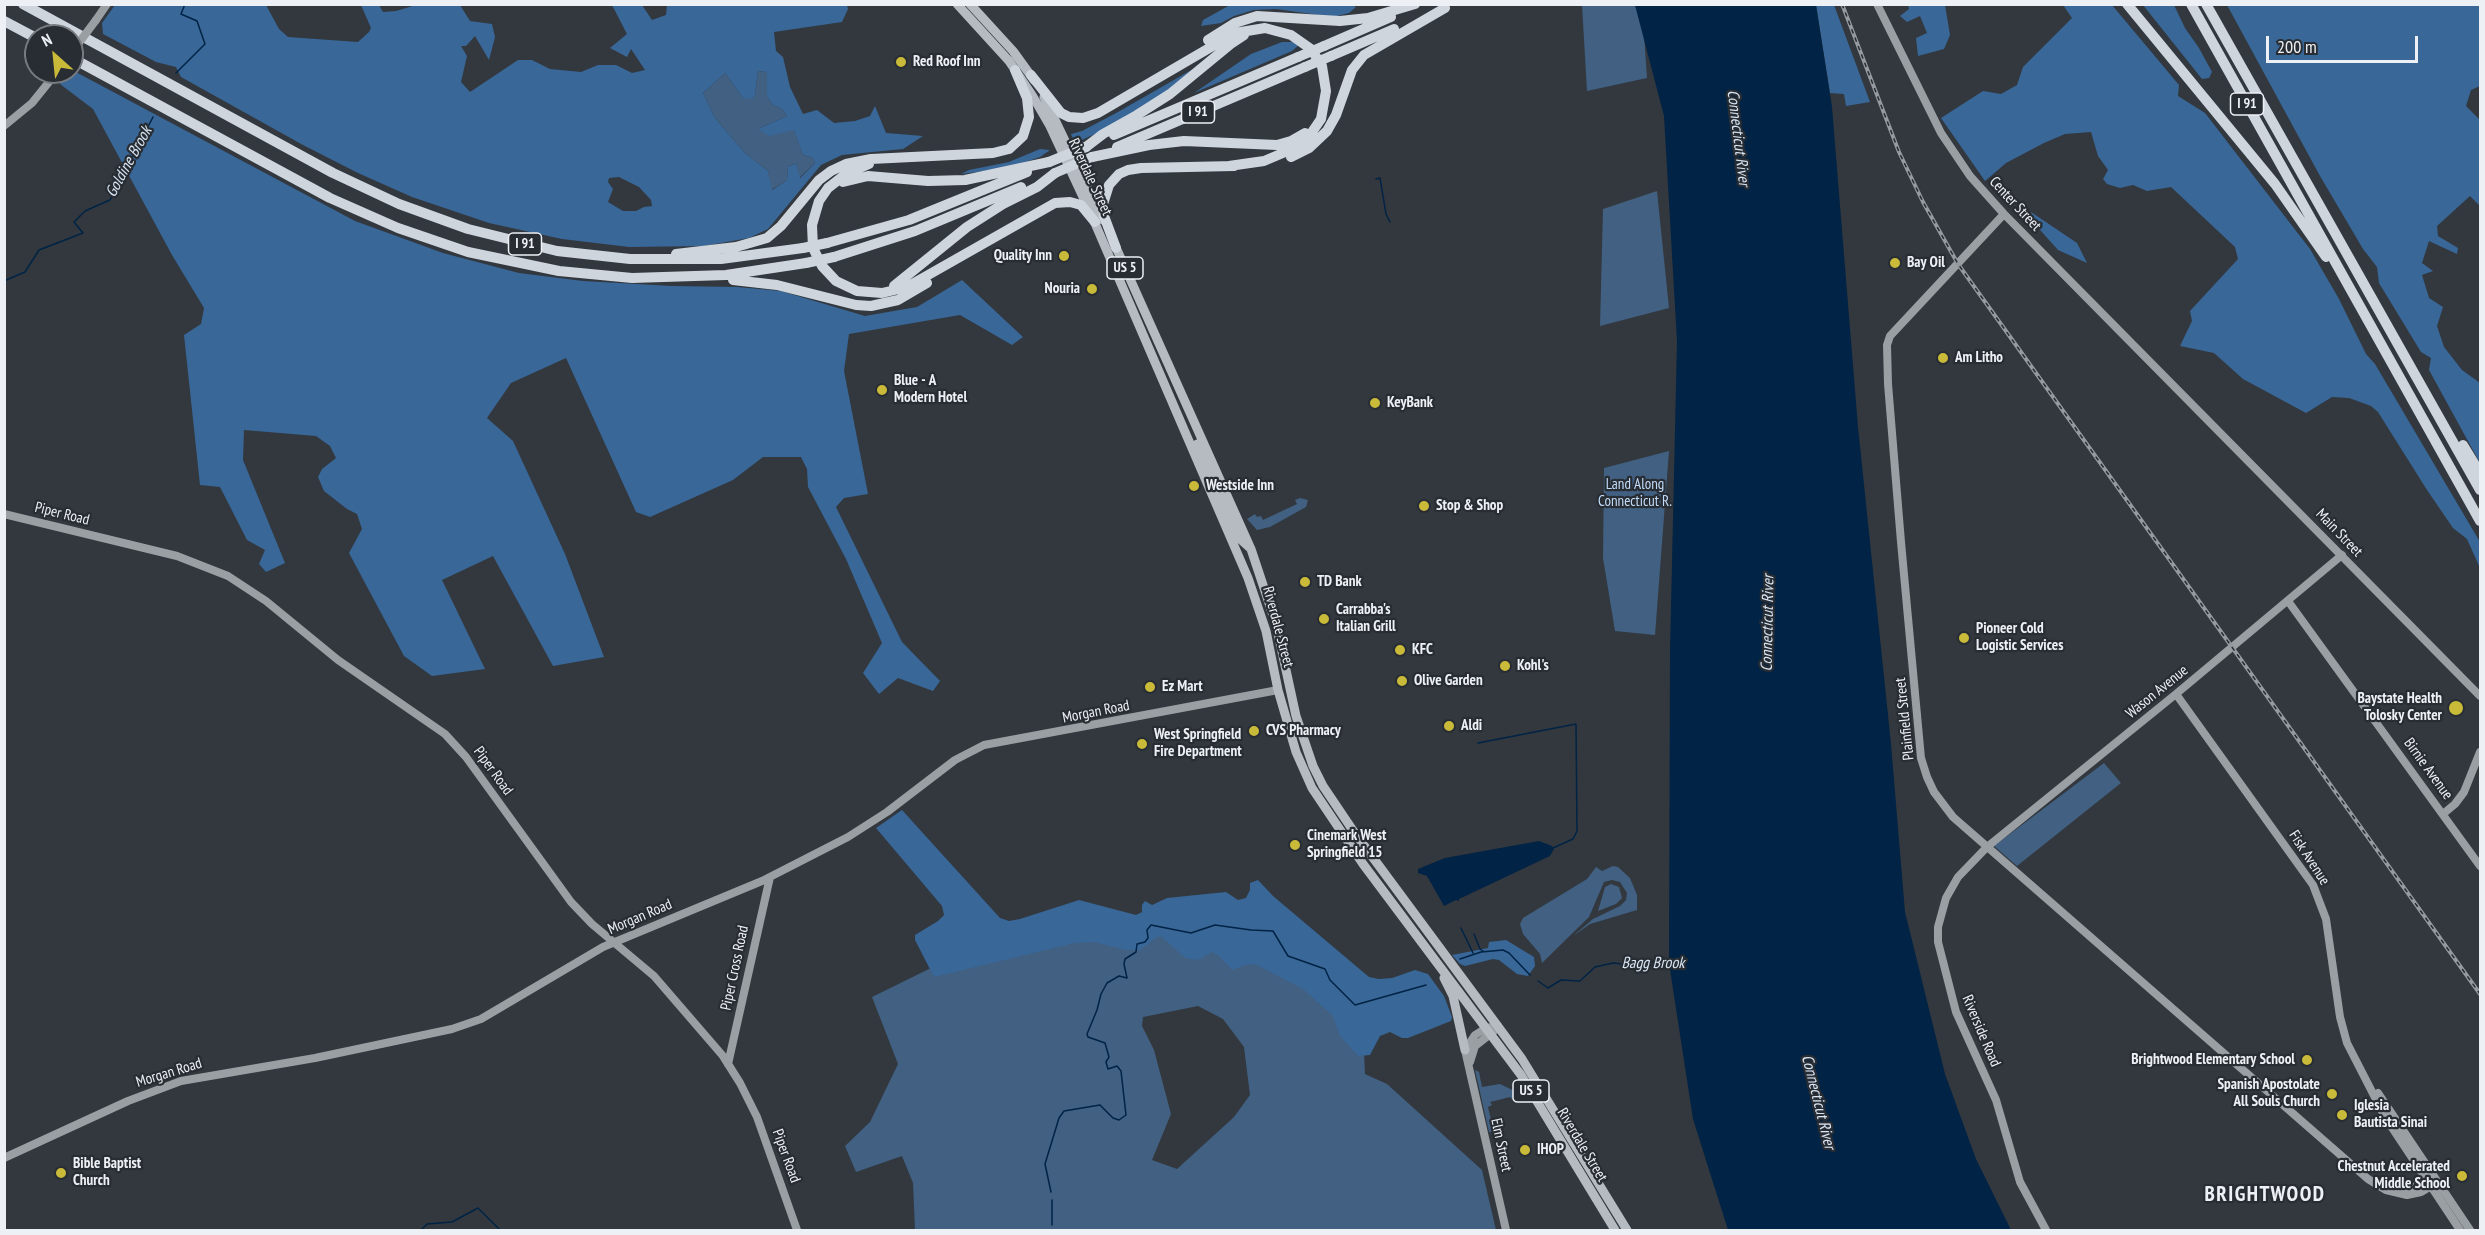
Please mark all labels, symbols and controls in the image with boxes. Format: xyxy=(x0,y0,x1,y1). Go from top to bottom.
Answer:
north arrow xyxy=(24,24,84,84)
scale bar xyxy=(2269,24,2420,62)
text: N xyxy=(38,29,55,51)
text: 200 m xyxy=(2277,35,2317,58)
place label: Red Roof Inn xyxy=(913,53,980,71)
marker: Red Roof Inn xyxy=(894,55,908,69)
water label: Connecticut River xyxy=(1723,89,1753,187)
road number: I 91 xyxy=(2230,93,2264,115)
road number: I 91 xyxy=(1182,101,1214,123)
water label: Goldine Brook xyxy=(102,123,156,201)
street label: Riverdale Street xyxy=(1064,136,1116,218)
street label: Center Street xyxy=(1985,173,2045,235)
road number: I 91 xyxy=(508,233,542,255)
place label: Quality Inn xyxy=(994,247,1052,265)
marker: Quality Inn xyxy=(1057,249,1071,263)
place label: Bay Oil xyxy=(1907,254,1945,272)
marker: Bay Oil xyxy=(1888,256,1902,270)
road number: US 5 xyxy=(1107,257,1143,279)
place label: Nouria xyxy=(1045,280,1080,298)
marker: Nouria xyxy=(1085,282,1099,296)
place label: Am Litho xyxy=(1955,349,2003,367)
marker: Am Litho xyxy=(1936,351,1950,365)
place label: Blue - A Modern Hotel xyxy=(894,372,967,407)
marker: Blue - A Modern Hotel xyxy=(875,383,889,397)
place label: KeyBank xyxy=(1387,394,1433,412)
marker: KeyBank xyxy=(1368,396,1382,410)
park label: Land Along Connecticut R. xyxy=(1598,476,1672,511)
place label: Westside Inn xyxy=(1206,477,1274,495)
marker: Westside Inn xyxy=(1187,479,1201,493)
place label: Stop & Shop xyxy=(1436,497,1503,515)
street label: Piper Road xyxy=(33,499,91,529)
marker: Stop & Shop xyxy=(1417,499,1431,513)
street label: Main Street xyxy=(2312,505,2366,561)
place label: TD Bank xyxy=(1317,573,1362,591)
marker: TD Bank xyxy=(1298,575,1312,589)
water label: Connecticut River xyxy=(1758,575,1778,671)
street label: Riverdale Street xyxy=(1259,585,1297,669)
place label: Carrabba's Italian Grill xyxy=(1336,601,1396,636)
marker: Carrabba's Italian Grill xyxy=(1317,612,1331,626)
place label: Pioneer Cold Logistic Services xyxy=(1976,620,2063,655)
marker: Pioneer Cold Logistic Services xyxy=(1957,631,1971,645)
place label: KFC xyxy=(1412,641,1433,659)
marker: KFC xyxy=(1393,643,1407,657)
place label: Kohl's xyxy=(1517,657,1549,675)
marker: Kohl's xyxy=(1498,659,1512,673)
street label: Wason Avenue xyxy=(2122,661,2192,723)
place label: Olive Garden xyxy=(1414,672,1483,690)
marker: Olive Garden xyxy=(1395,674,1409,688)
street label: Plainfield Street xyxy=(1892,677,1918,761)
place label: Ez Mart xyxy=(1162,678,1203,696)
marker: Ez Mart xyxy=(1143,680,1157,694)
place label: Baystate Health Tolosky Center xyxy=(2357,690,2442,725)
street label: Morgan Road xyxy=(1061,697,1131,727)
marker: Baystate Health Tolosky Center xyxy=(2447,699,2465,717)
place label: Aldi xyxy=(1461,717,1482,735)
marker: Aldi xyxy=(1442,719,1456,733)
place label: CVS Pharmacy xyxy=(1266,722,1341,740)
marker: CVS Pharmacy xyxy=(1247,724,1261,738)
place label: West Springfield Fire Department xyxy=(1154,726,1241,761)
street label: Birnie Avenue xyxy=(2400,735,2456,803)
marker: West Springfield Fire Department xyxy=(1135,737,1149,751)
street label: Piper Road xyxy=(469,743,517,799)
place label: Cinemark West Springfield 15 xyxy=(1307,827,1386,862)
street label: Fisk Avenue xyxy=(2285,827,2333,889)
marker: Cinemark West Springfield 15 xyxy=(1288,838,1302,852)
street label: Morgan Road xyxy=(605,895,675,939)
street label: Piper Cross Road xyxy=(717,924,753,1012)
water label: Bagg Brook xyxy=(1621,953,1685,973)
street label: Riverside Road xyxy=(1958,992,2004,1070)
place label: Brightwood Elementary School xyxy=(2131,1051,2295,1069)
water label: Connecticut River xyxy=(1797,1053,1839,1151)
marker: Brightwood Elementary School xyxy=(2300,1053,2314,1067)
street label: Morgan Road xyxy=(134,1054,204,1092)
place label: Spanish Apostolate All Souls Church xyxy=(2218,1076,2320,1111)
road number: US 5 xyxy=(1513,1080,1549,1102)
marker: Spanish Apostolate All Souls Church xyxy=(2325,1087,2339,1101)
place label: Iglesia Bautista Sinai xyxy=(2354,1097,2427,1132)
street label: Riverdale Street xyxy=(1553,1105,1611,1185)
marker: Iglesia Bautista Sinai xyxy=(2335,1108,2349,1122)
street label: Elm Street xyxy=(1487,1117,1515,1173)
street label: Piper Road xyxy=(768,1127,804,1185)
place label: IHOP xyxy=(1537,1141,1564,1159)
marker: IHOP xyxy=(1518,1143,1532,1157)
place label: Bible Baptist Church xyxy=(73,1155,141,1190)
place label: Chestnut Accelerated Middle School xyxy=(2338,1158,2450,1193)
marker: Bible Baptist Church xyxy=(54,1166,68,1180)
marker: Chestnut Accelerated Middle School xyxy=(2455,1169,2469,1183)
district label: BRIGHTWOOD xyxy=(2204,1182,2326,1208)

